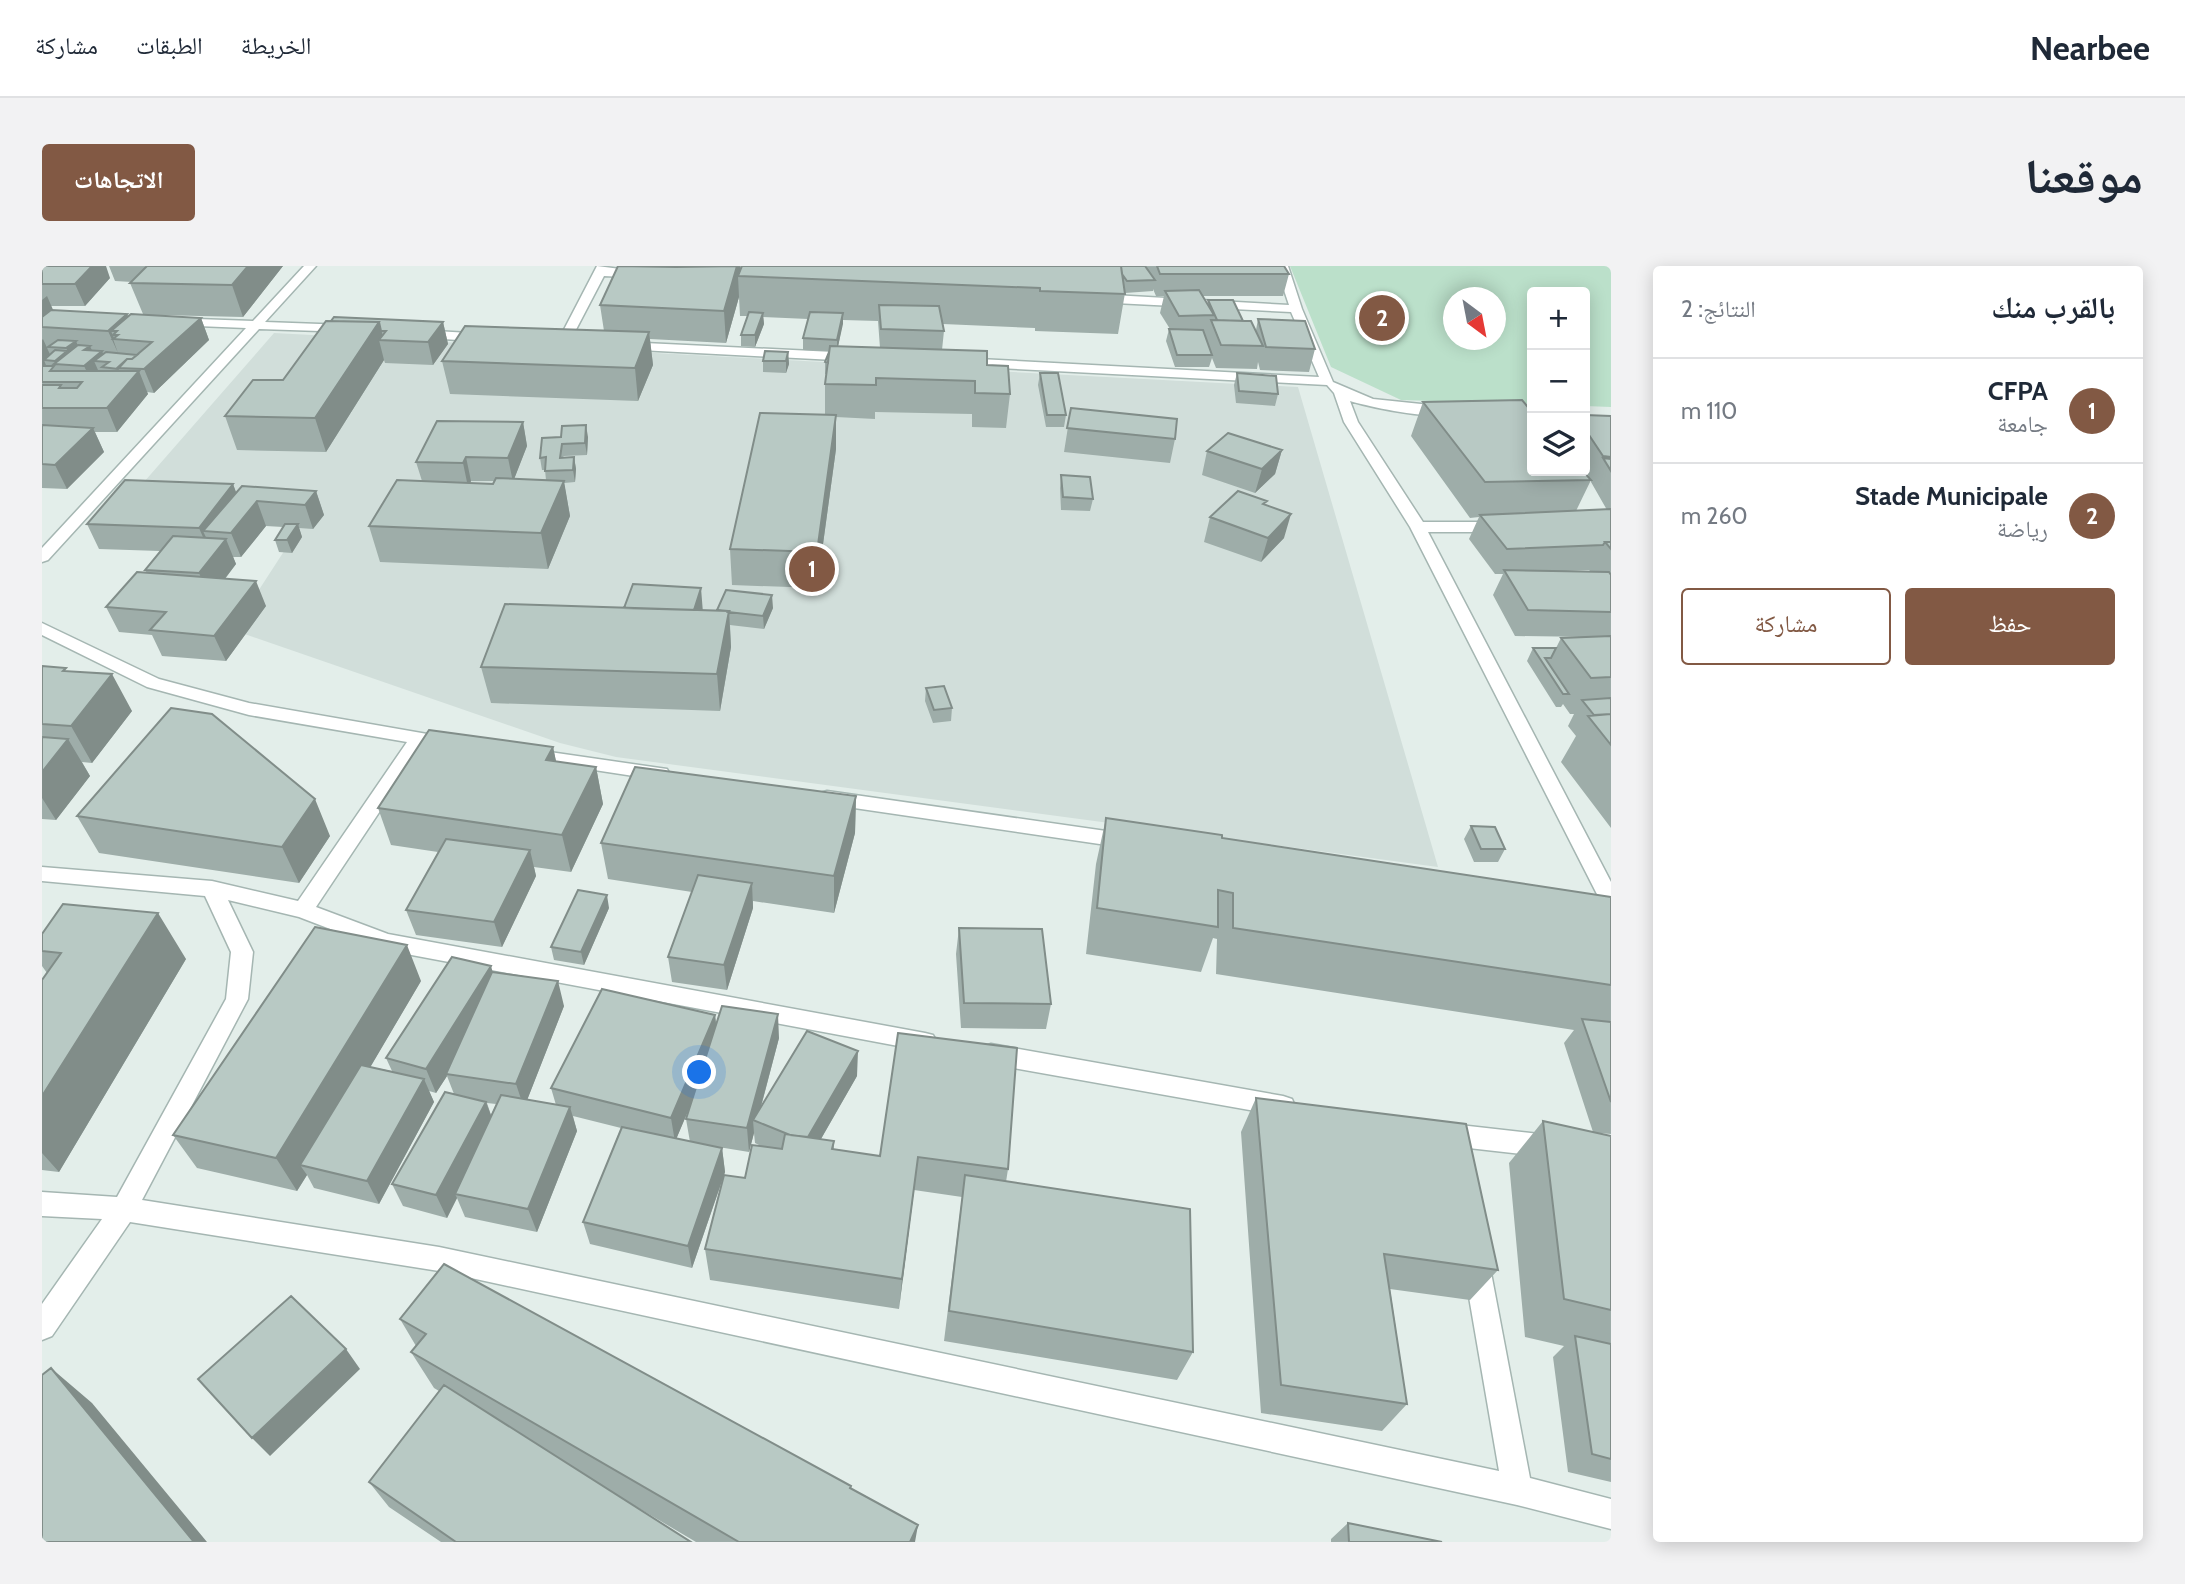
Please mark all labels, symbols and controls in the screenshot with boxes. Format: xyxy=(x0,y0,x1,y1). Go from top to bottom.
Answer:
text: Nearbee xyxy=(2030,28,2150,68)
text: مشاركة xyxy=(35,31,98,60)
text: الطبقات xyxy=(136,31,203,60)
text: الخريطة xyxy=(241,31,311,60)
button: الاتجاهات xyxy=(42,144,195,221)
text: موقعنا xyxy=(2025,146,2143,205)
north arrow xyxy=(1443,287,1506,350)
map controls xyxy=(1527,287,1590,476)
button: + xyxy=(1527,287,1590,350)
text: بالقرب منك xyxy=(1991,289,2115,326)
pin: 2 xyxy=(1359,292,1405,344)
text: النتائج: 2 xyxy=(1681,295,1756,323)
button: − xyxy=(1527,350,1590,413)
text: CFPA xyxy=(1988,375,2048,407)
text: 110 m xyxy=(1681,397,1737,425)
text: 1 xyxy=(2088,397,2096,425)
text: جامعة xyxy=(1997,410,2048,438)
button: layers xyxy=(1527,413,1590,476)
text: Stade Municipale xyxy=(1855,480,2048,512)
text: 260 m xyxy=(1681,502,1748,530)
text: 2 xyxy=(2086,502,2098,530)
text: رياضة xyxy=(1997,515,2048,543)
pin: 1 xyxy=(789,543,835,595)
button: مشاركة xyxy=(1681,588,1891,665)
button: حفظ xyxy=(1905,588,2115,665)
your location xyxy=(682,1055,716,1089)

